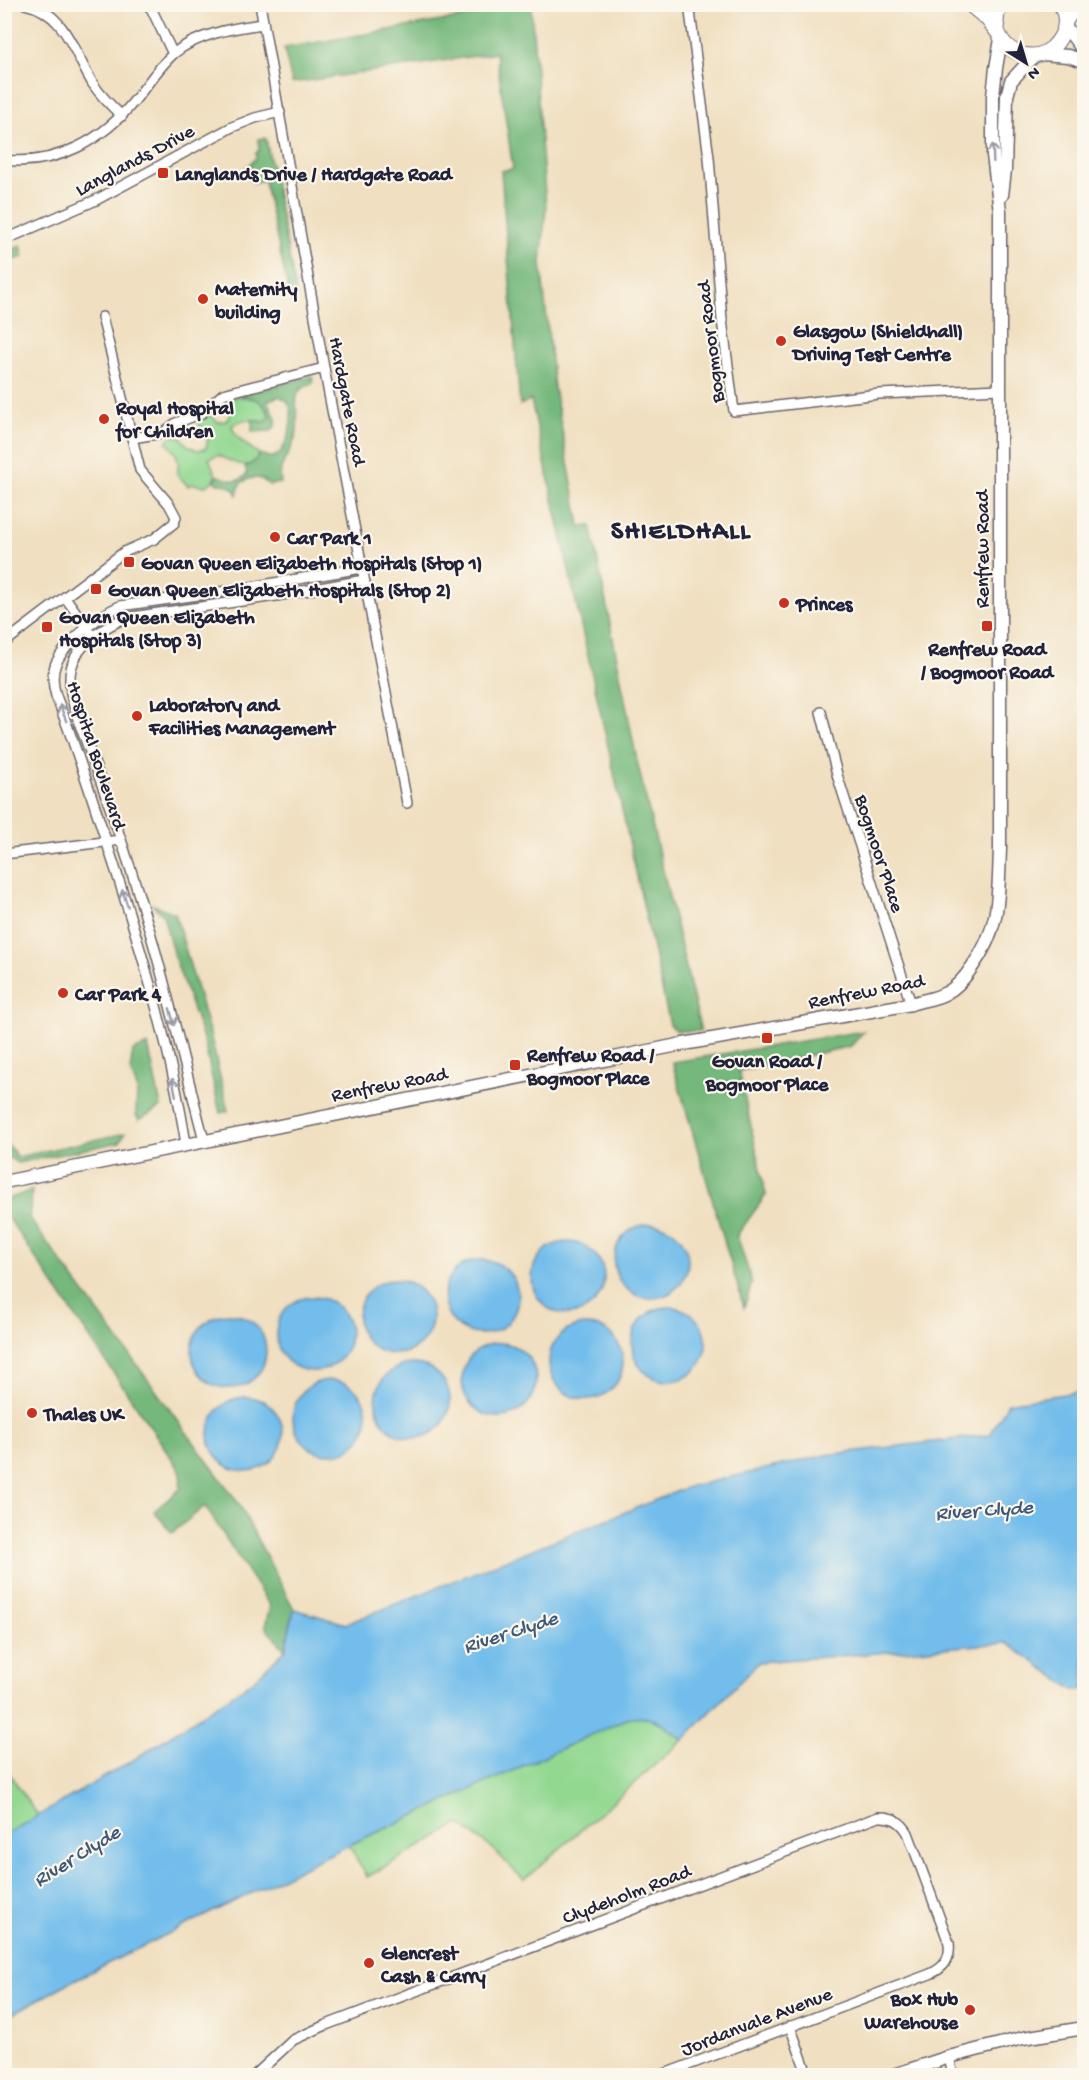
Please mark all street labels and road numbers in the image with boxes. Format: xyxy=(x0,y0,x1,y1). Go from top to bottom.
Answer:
street label: Langlands Drive xyxy=(72,121,200,203)
street label: Bogmoor Road xyxy=(693,277,731,405)
street label: Hardgate Road xyxy=(322,335,370,470)
street label: Renfrew Road xyxy=(973,488,996,608)
street label: Hospital Boulevard xyxy=(60,679,130,836)
street label: Bogmoor Place xyxy=(848,791,908,916)
street label: Renfrew Road xyxy=(807,970,929,1016)
street label: Renfrew Road xyxy=(330,1063,452,1109)
street label: Clydeholm Road xyxy=(560,1860,697,1931)
street label: Jordanvale Avenue xyxy=(678,1984,837,2063)

